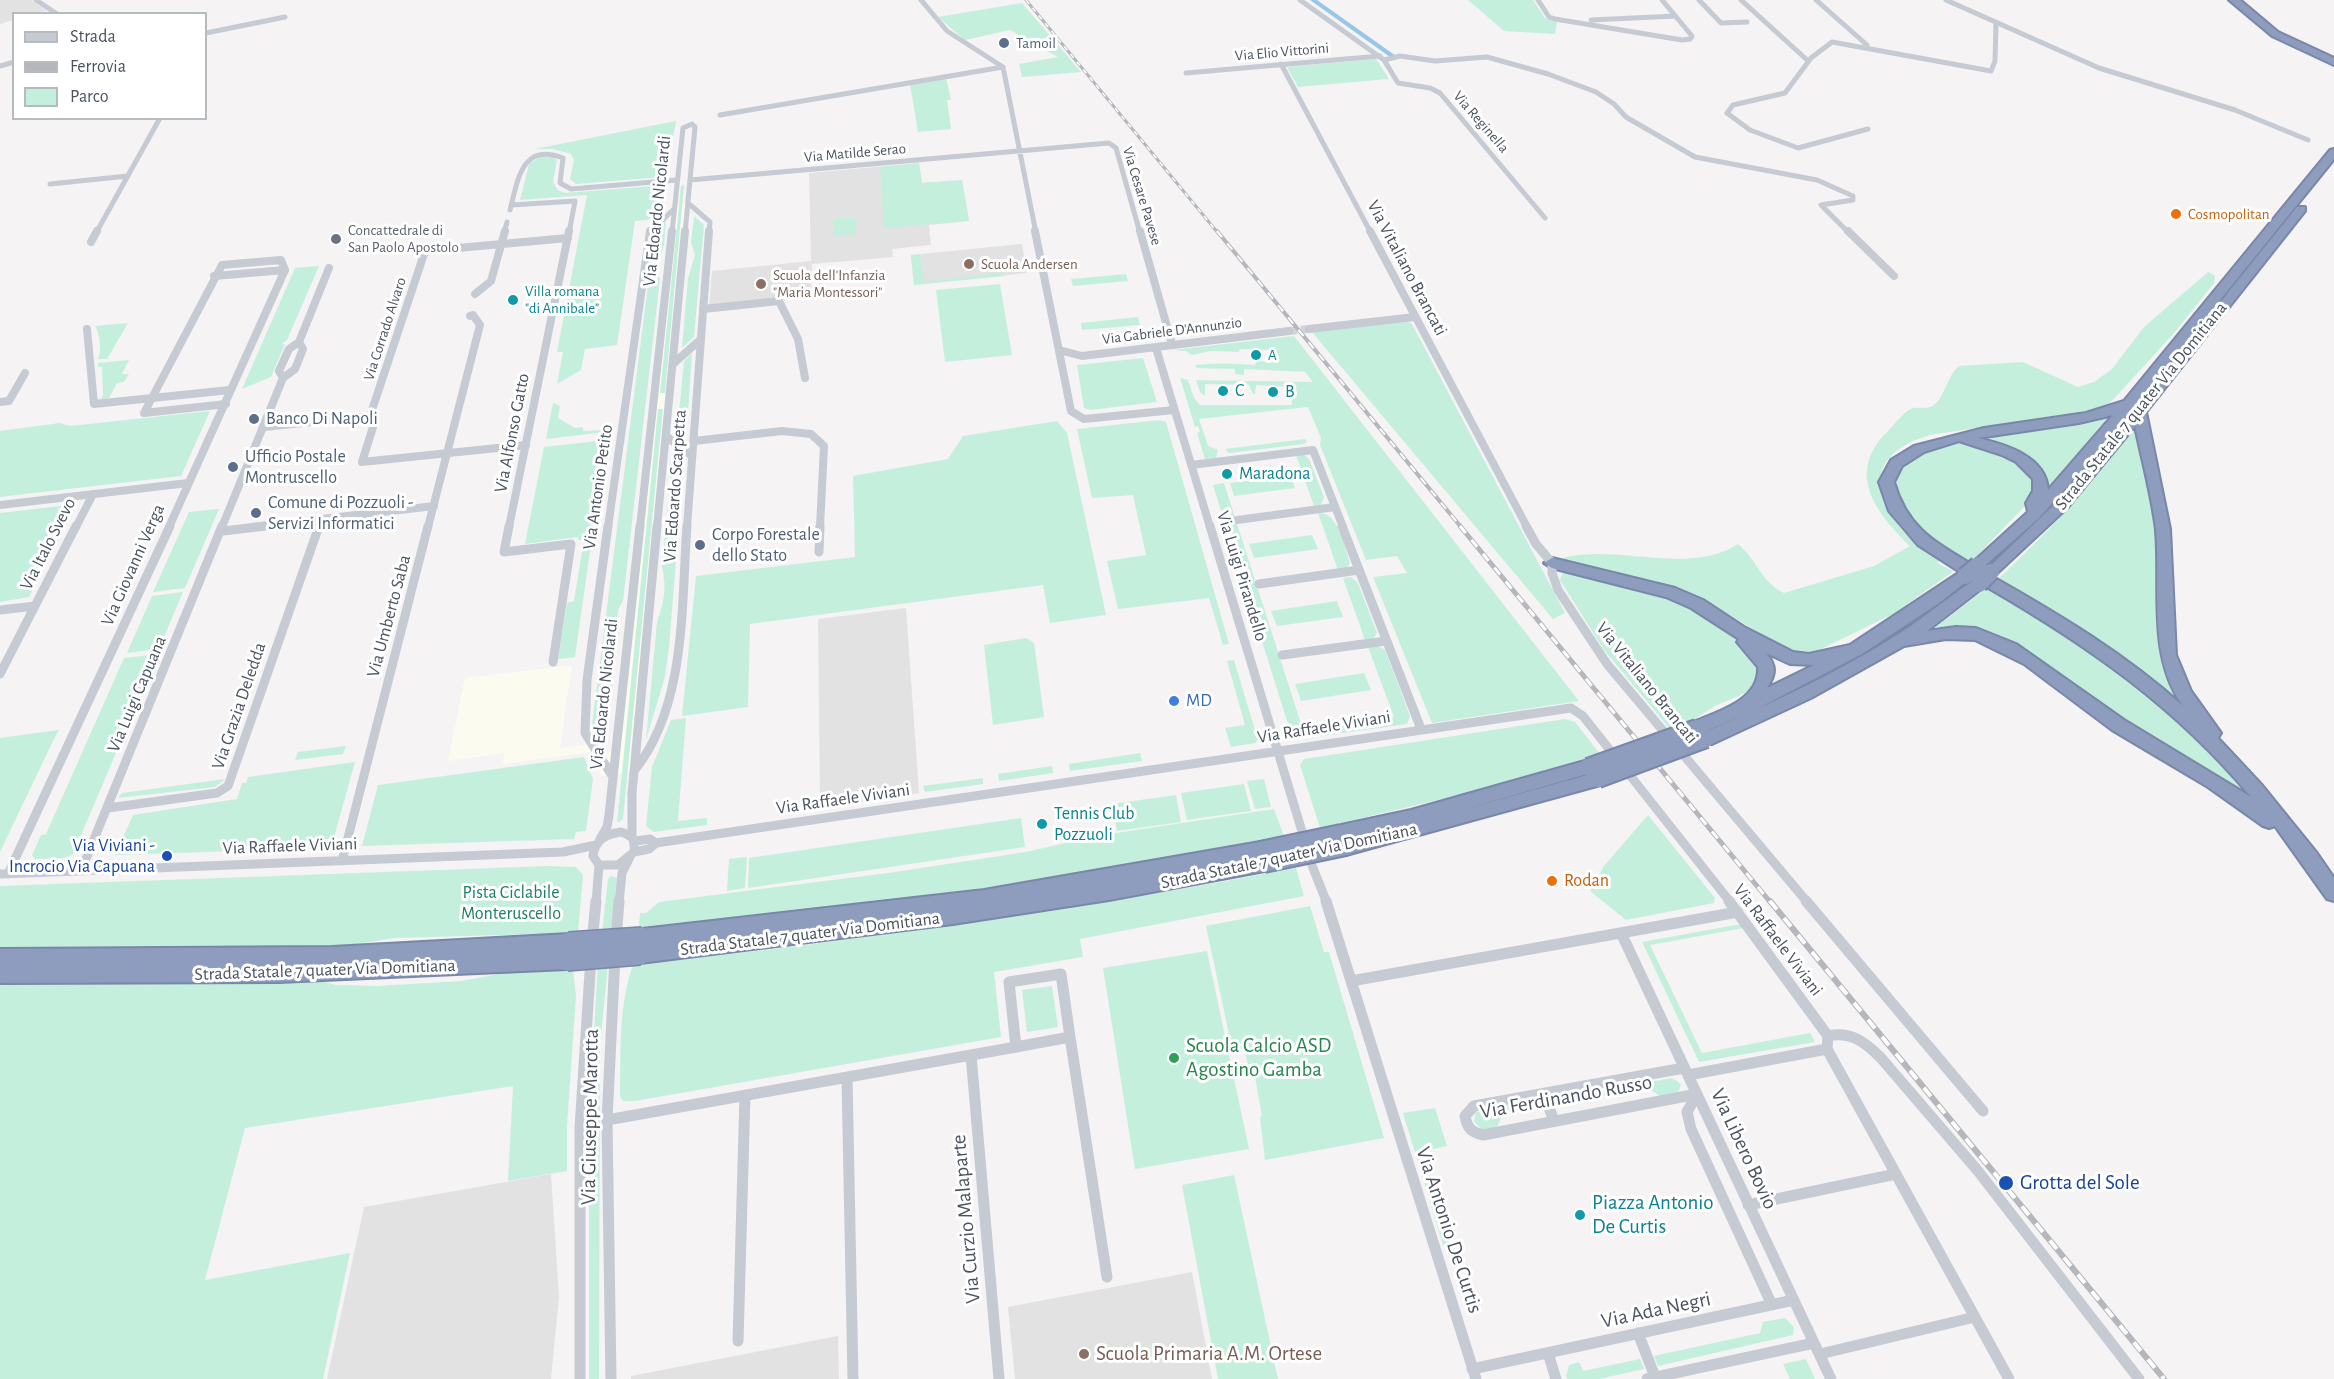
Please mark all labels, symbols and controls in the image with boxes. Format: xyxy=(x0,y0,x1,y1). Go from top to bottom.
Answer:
legend xyxy=(12,12,207,120)
text: Strada xyxy=(70,28,116,46)
place label: Tamoil xyxy=(1016,34,1056,52)
marker: Tamoil xyxy=(997,36,1011,50)
street label: Via Elio Vittorini xyxy=(1234,39,1330,65)
text: Ferrovia xyxy=(70,58,126,76)
street label: Via Reginella xyxy=(1449,87,1513,157)
text: Parco xyxy=(70,88,109,106)
street label: Via Edoardo Nicolardi xyxy=(638,134,676,288)
street label: Via Matilde Serao xyxy=(803,140,907,166)
street label: Via Cesare Pavese xyxy=(1118,145,1166,247)
street label: Via Vitaliano Brancati xyxy=(1362,197,1452,339)
place label: Cosmopolitan xyxy=(2188,205,2269,223)
marker: Cosmopolitan xyxy=(2169,207,2183,221)
place label: Concattedrale di San Paolo Apostolo xyxy=(348,221,459,256)
marker: Concattedrale di San Paolo Apostolo xyxy=(329,232,343,246)
place label: Scuola Andersen xyxy=(981,255,1078,273)
marker: Scuola Andersen xyxy=(962,257,976,271)
place label: Scuola dell'Infanzia "Maria Montessori" xyxy=(773,266,885,301)
street label: Via Corrado Alvaro xyxy=(360,275,410,383)
marker: Scuola dell'Infanzia "Maria Montessori" xyxy=(754,277,768,291)
place label: Villa romana "di Annibale" xyxy=(525,282,599,317)
marker: Villa romana "di Annibale" xyxy=(506,293,520,307)
street label: Strada Statale 7 quater Via Domitiana xyxy=(2050,298,2232,514)
street label: Via Gabriele D'Annunzio xyxy=(1101,313,1243,349)
place label: A xyxy=(1268,346,1277,364)
marker: A xyxy=(1249,348,1263,362)
street label: Via Alfonso Gatto xyxy=(490,371,534,495)
place label: C xyxy=(1235,380,1244,402)
place label: B xyxy=(1285,381,1295,403)
marker: C xyxy=(1216,384,1230,398)
marker: B xyxy=(1266,385,1280,399)
place label: Banco Di Napoli xyxy=(266,408,378,430)
street label: Via Edoardo Scarpetta xyxy=(659,409,691,563)
marker: Banco Di Napoli xyxy=(247,412,261,426)
street label: Via Antonio Petito xyxy=(579,423,617,551)
place label: Ufficio Postale Montruscello xyxy=(245,446,346,488)
marker: Ufficio Postale Montruscello xyxy=(226,460,240,474)
place label: Maradona xyxy=(1239,463,1311,485)
marker: Maradona xyxy=(1220,467,1234,481)
place label: Comune di Pozzuoli - Servizi Informatici xyxy=(268,492,414,534)
street label: Via Italo Svevo xyxy=(16,494,80,594)
street label: Via Giovanni Verga xyxy=(96,501,170,629)
marker: Comune di Pozzuoli - Servizi Informatici xyxy=(249,506,263,520)
street label: Via Luigi Pirandello xyxy=(1212,508,1272,644)
place label: Corpo Forestale dello Stato xyxy=(712,524,820,566)
marker: Corpo Forestale dello Stato xyxy=(693,538,707,552)
street label: Via Umberto Saba xyxy=(362,552,416,680)
street label: Via Edoardo Nicolardi xyxy=(585,617,623,771)
street label: Via Vitaliano Brancati xyxy=(1591,618,1703,748)
street label: Via Luigi Capuana xyxy=(103,632,171,756)
street label: Via Grazia Deledda xyxy=(207,640,271,772)
place label: MD xyxy=(1186,690,1212,712)
marker: MD xyxy=(1167,694,1181,708)
street label: Via Raffaele Viviani xyxy=(1256,706,1392,748)
street label: Via Raffaele Viviani xyxy=(775,779,911,819)
place label: Tennis Club Pozzuoli xyxy=(1054,803,1135,846)
marker: Tennis Club Pozzuoli xyxy=(1035,817,1049,831)
street label: Strada Statale 7 quater Via Domitiana xyxy=(1159,818,1419,894)
street label: Via Raffaele Viviani xyxy=(222,833,358,859)
place label: Via Viviani - Incrocio Via Capuana xyxy=(9,835,155,878)
marker: Via Viviani - Incrocio Via Capuana xyxy=(160,849,174,863)
place label: Rodan xyxy=(1564,870,1609,892)
marker: Rodan xyxy=(1545,874,1559,888)
street label: Via Raffaele Viviani xyxy=(1729,880,1827,1000)
park label: Pista Ciclabile Monteruscello xyxy=(461,882,561,924)
street label: Strada Statale 7 quater Via Domitiana xyxy=(679,907,941,961)
street label: Strada Statale 7 quater Via Domitiana xyxy=(194,955,456,985)
street label: Via Giuseppe Marotta xyxy=(576,1029,604,1205)
place label: Scuola Calcio ASD Agostino Gamba xyxy=(1186,1033,1331,1083)
marker: Scuola Calcio ASD Agostino Gamba xyxy=(1167,1051,1181,1065)
street label: Via Ferdinando Russo xyxy=(1478,1069,1654,1125)
street label: Via Libero Bovio xyxy=(1705,1085,1783,1213)
street label: Via Curzio Malaparte xyxy=(946,1133,986,1305)
street label: Via Antonio De Curtis xyxy=(1410,1144,1488,1316)
place label: Grotta del Sole xyxy=(2020,1170,2140,1196)
marker: Grotta del Sole xyxy=(1997,1174,2015,1192)
place label: Piazza Antonio De Curtis xyxy=(1592,1190,1714,1240)
marker: Piazza Antonio De Curtis xyxy=(1573,1208,1587,1222)
street label: Via Ada Negri xyxy=(1599,1286,1713,1334)
place label: Scuola Primaria A.M. Ortese xyxy=(1096,1341,1322,1367)
marker: Scuola Primaria A.M. Ortese xyxy=(1077,1347,1091,1361)

